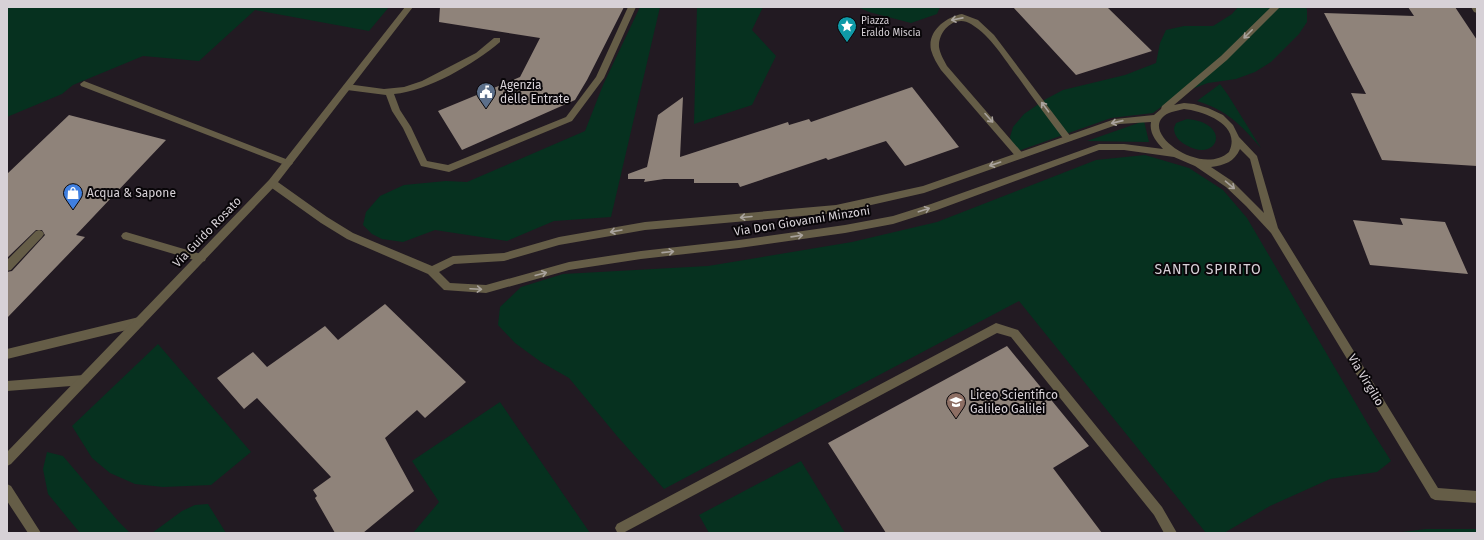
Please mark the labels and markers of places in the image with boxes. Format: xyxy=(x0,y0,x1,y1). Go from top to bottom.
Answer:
place icon: Piazza Eraldo Miscia xyxy=(836,15,858,43)
place label: Piazza Eraldo Miscia xyxy=(861,15,921,39)
place label: Agenzia delle Entrate xyxy=(500,78,570,106)
public building icon: Agenzia delle Entrate xyxy=(475,81,497,109)
shop icon: Acqua & Sapone xyxy=(62,182,84,210)
place label: Acqua & Sapone xyxy=(87,186,176,200)
place label: Liceo Scientifico Galileo Galilei xyxy=(970,388,1058,416)
school or university icon: Liceo Scientifico Galileo Galilei xyxy=(945,391,967,419)

